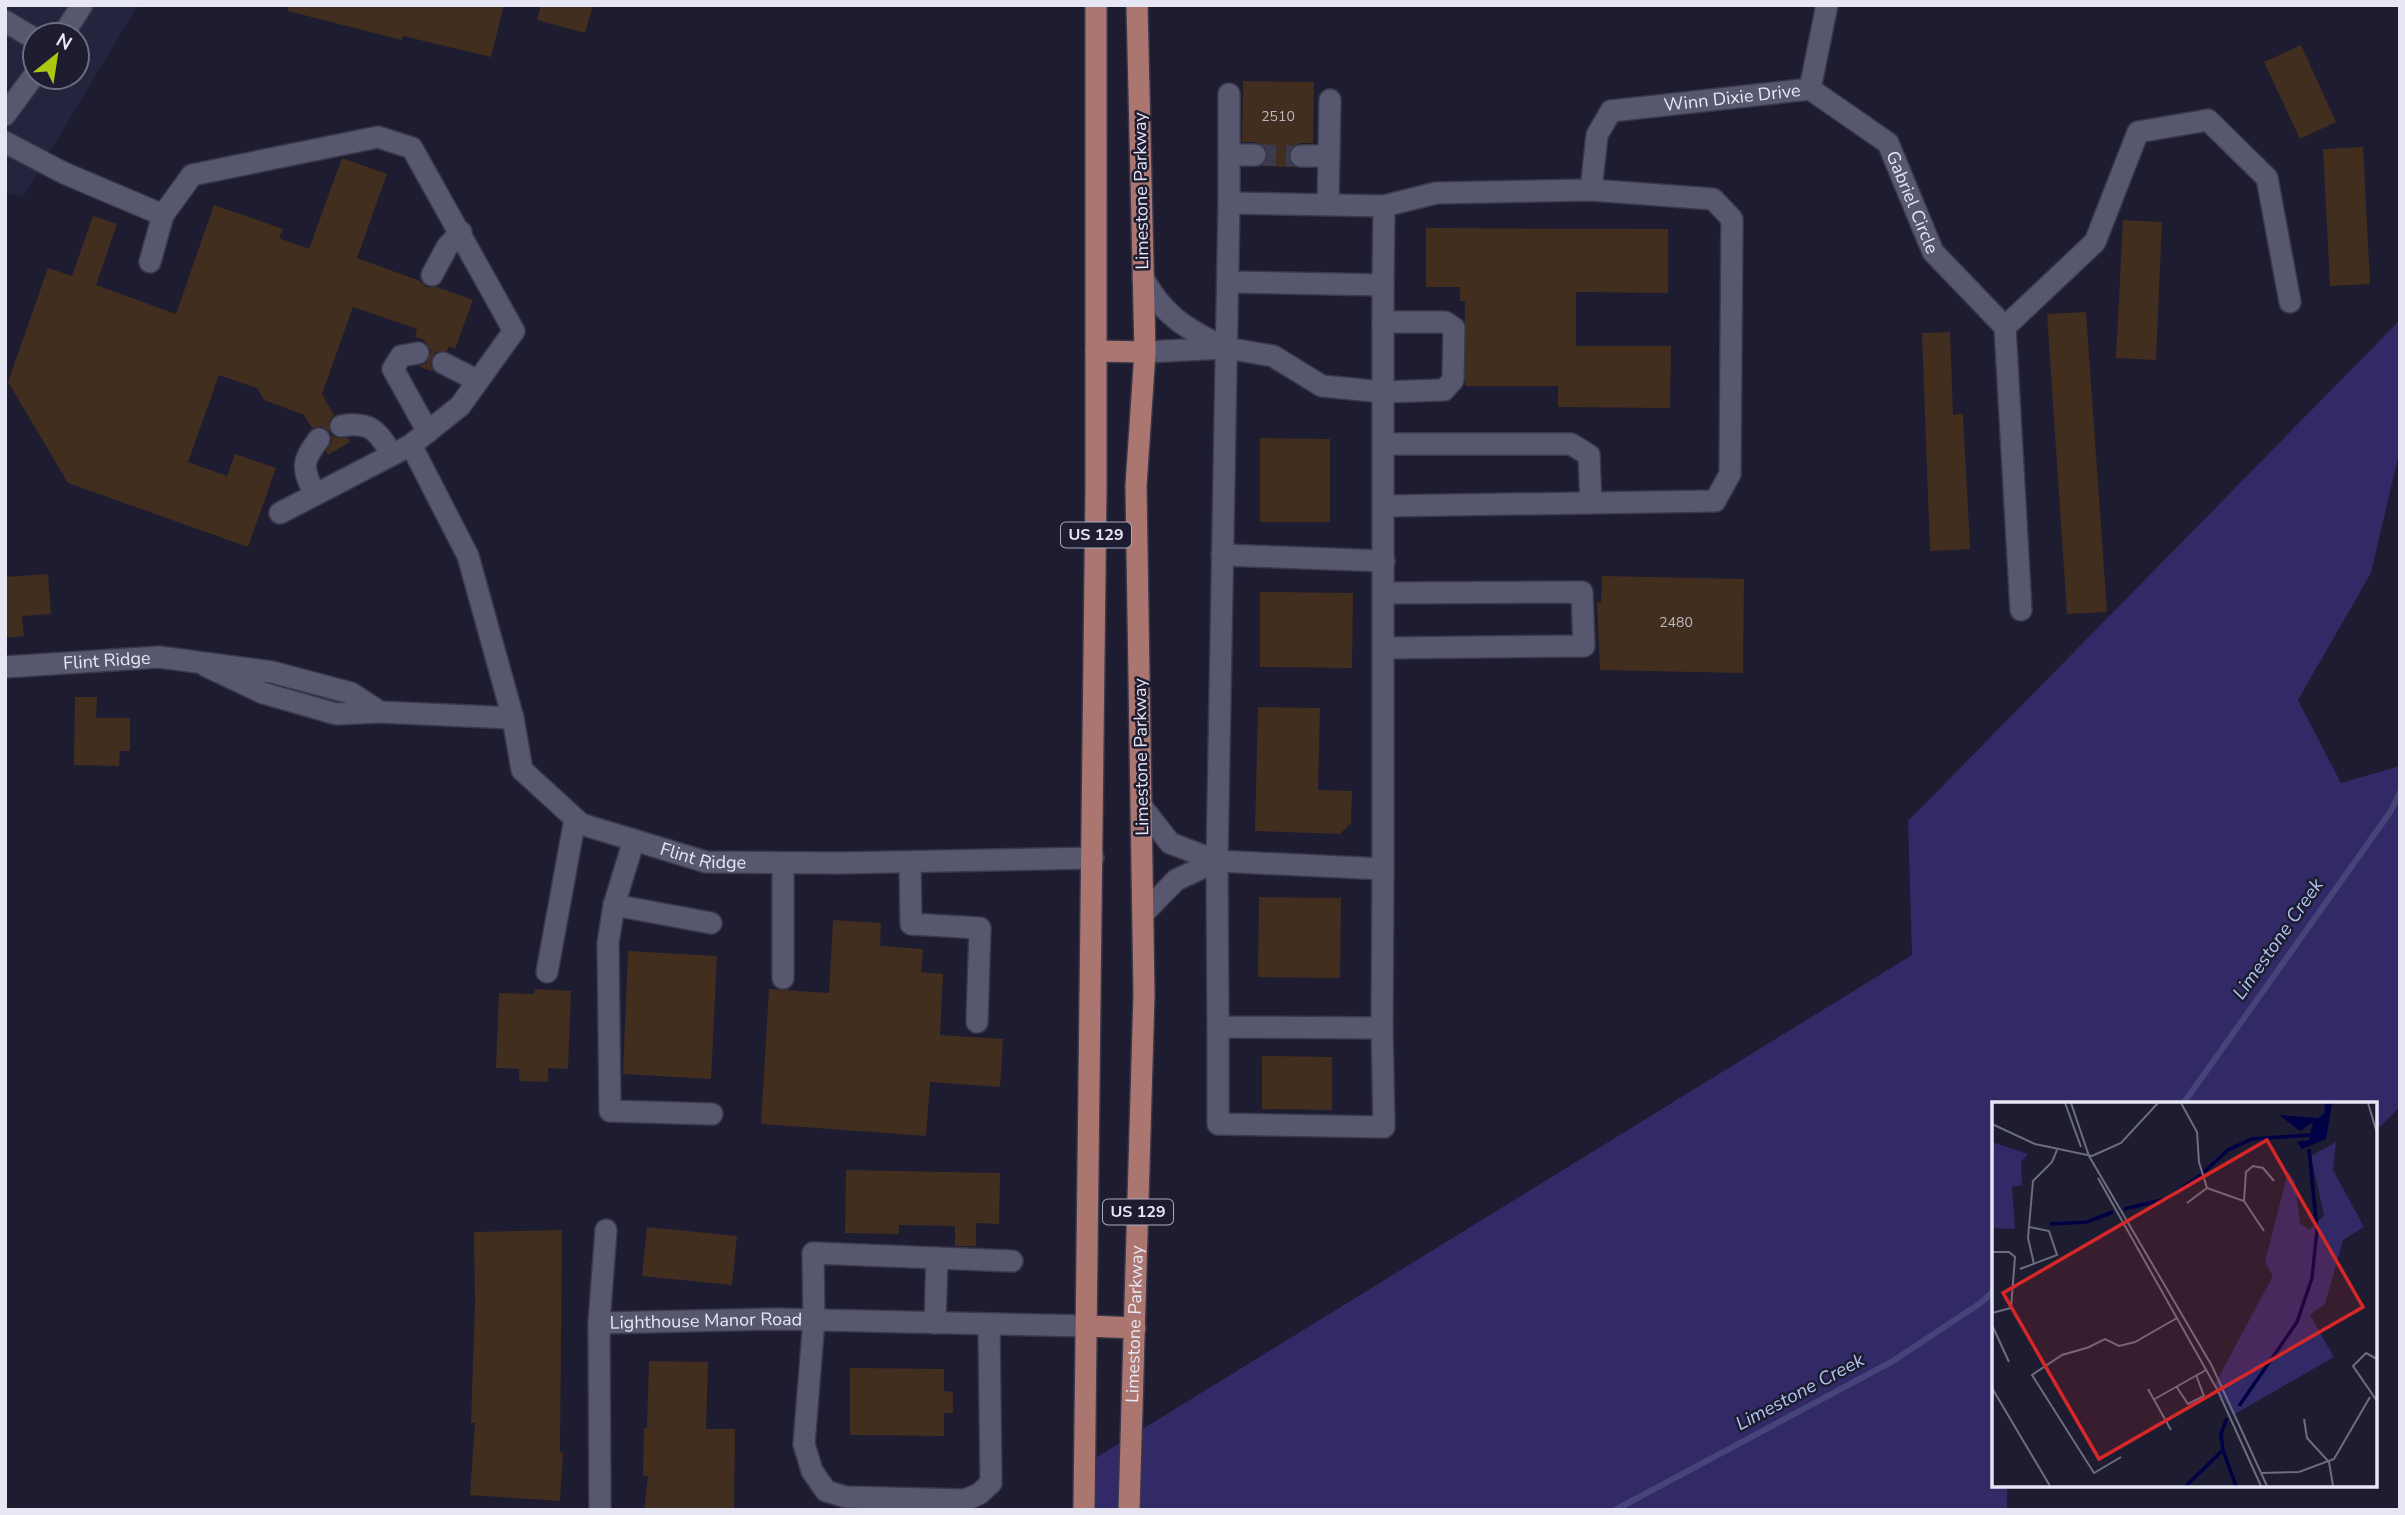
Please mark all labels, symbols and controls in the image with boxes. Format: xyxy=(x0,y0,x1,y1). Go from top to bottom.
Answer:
north arrow xyxy=(21,21,91,91)
text: N xyxy=(51,27,77,57)
street label: Winn Dixie Drive xyxy=(1663,78,1802,117)
house number: 2510 xyxy=(1261,107,1295,126)
street label: Limestone Parkway xyxy=(1128,111,1154,270)
street label: Gabriel Circle xyxy=(1881,147,1944,257)
road number: US 129 xyxy=(1061,522,1131,548)
house number: 2480 xyxy=(1659,613,1693,632)
street label: Flint Ridge xyxy=(62,646,151,675)
street label: Limestone Parkway xyxy=(1128,677,1154,836)
street label: Flint Ridge xyxy=(657,837,746,875)
water label: Limestone Creek xyxy=(2227,873,2330,1005)
inset map xyxy=(1992,1102,2377,1487)
road number: US 129 xyxy=(1103,1200,1173,1224)
street label: Limestone Parkway xyxy=(1120,1244,1149,1403)
street label: Lighthouse Manor Road xyxy=(609,1307,802,1335)
water label: Limestone Creek xyxy=(1731,1347,1869,1437)

